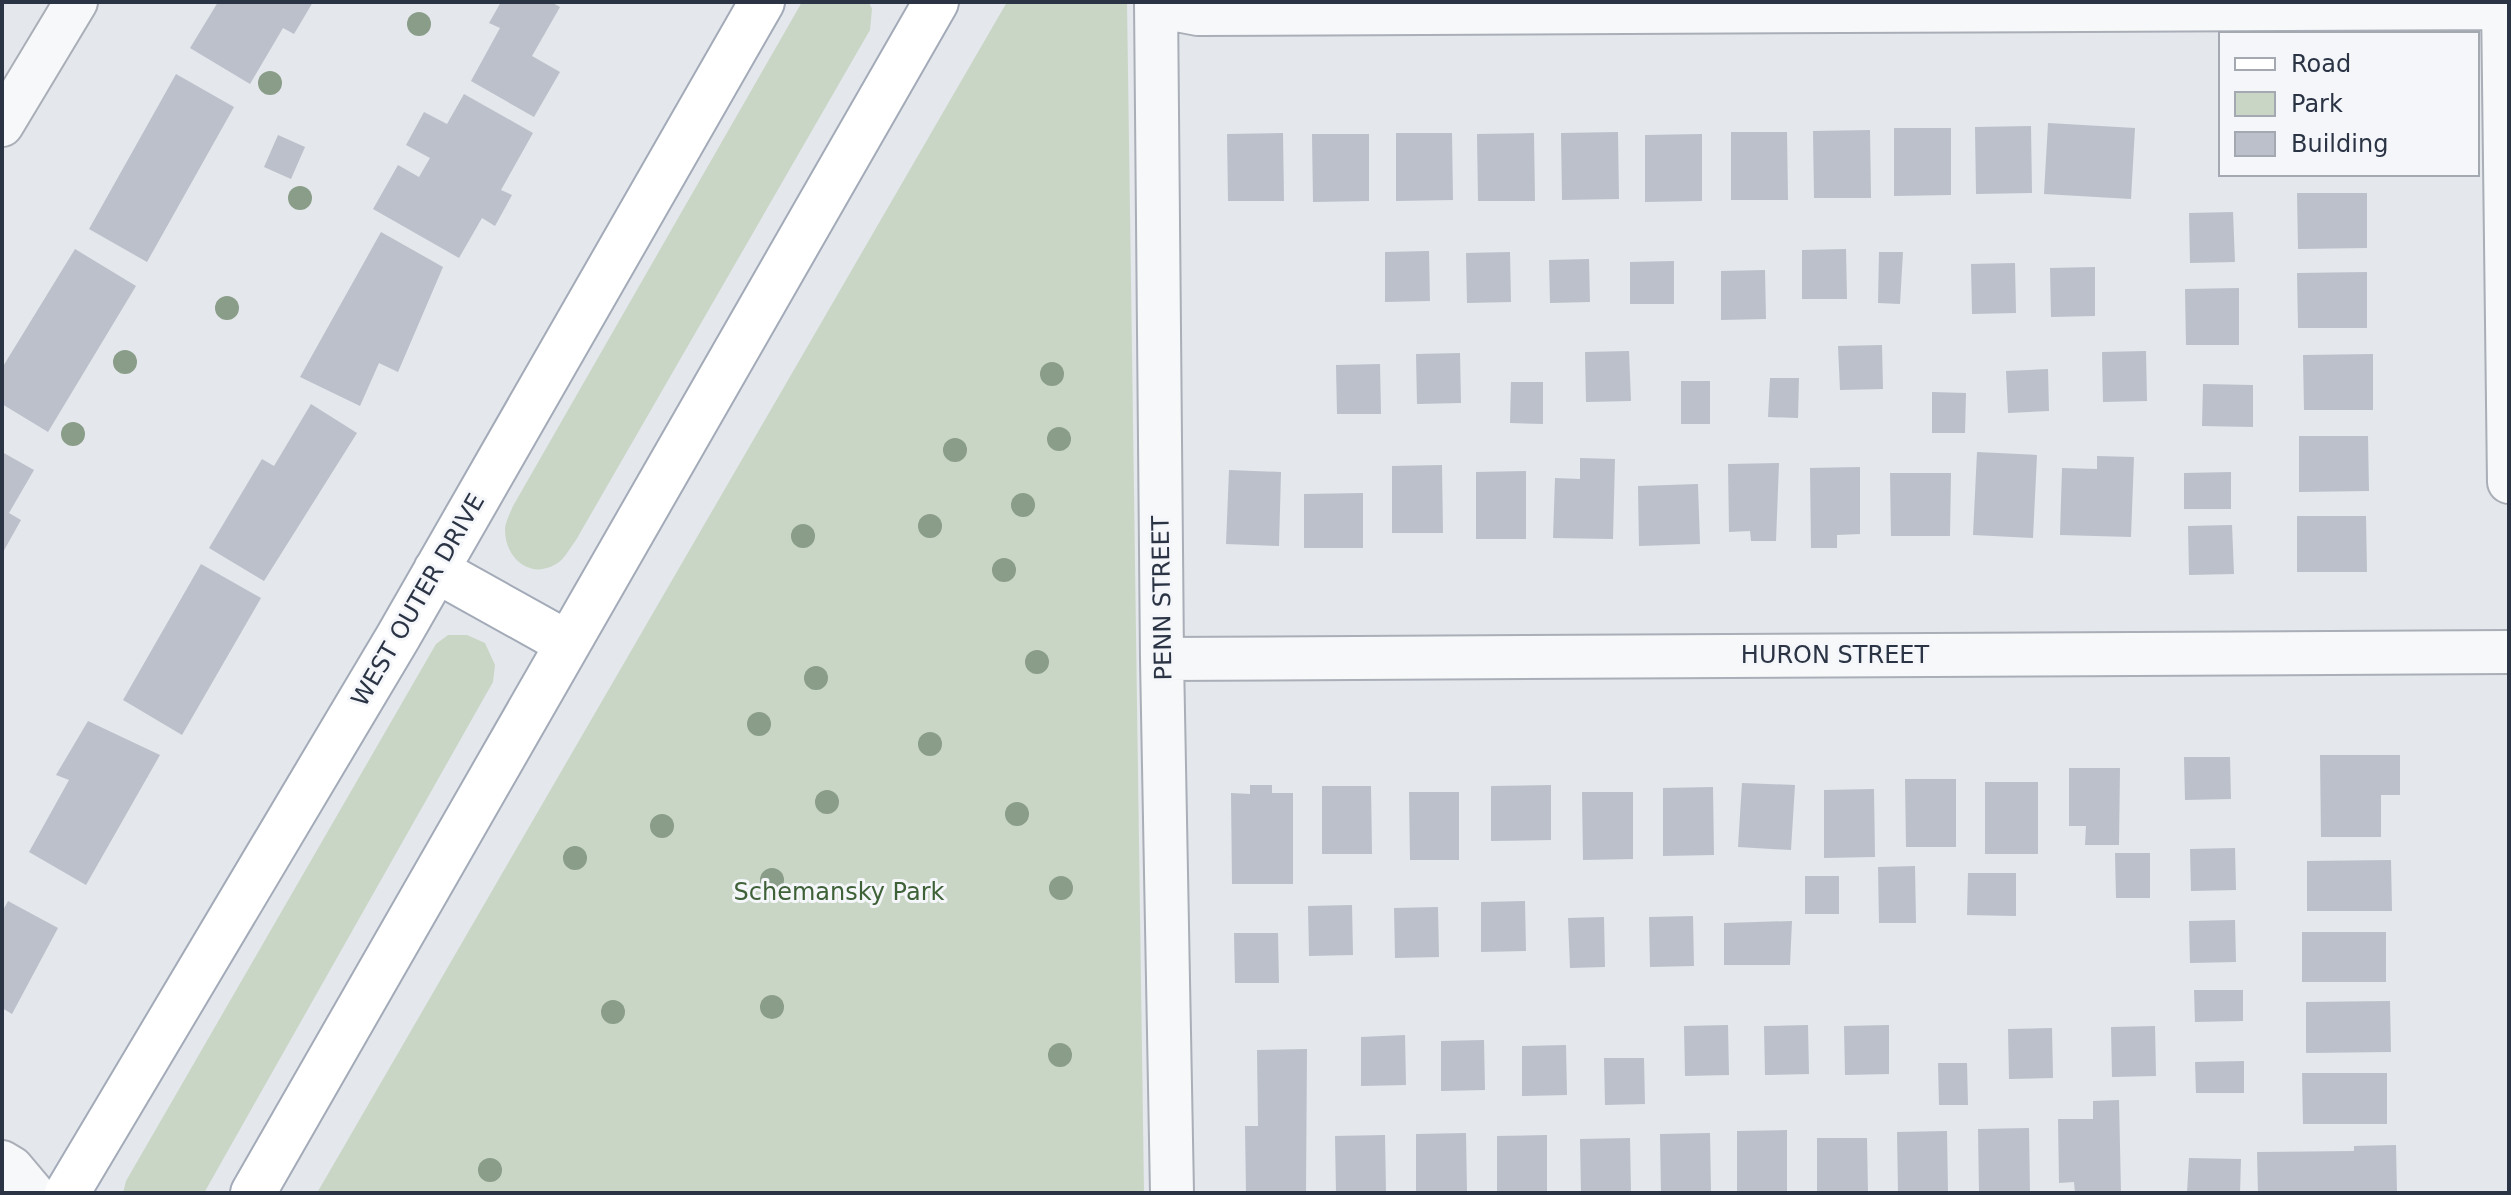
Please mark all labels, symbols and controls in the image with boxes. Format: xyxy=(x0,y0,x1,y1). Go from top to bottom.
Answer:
legend xyxy=(2219,32,2479,176)
text: Road xyxy=(2291,50,2351,78)
text: Park xyxy=(2291,90,2343,118)
text: Building xyxy=(2291,130,2388,158)
street label: WEST OUTER DRIVE xyxy=(346,489,490,711)
street label: PENN STREET xyxy=(1147,515,1177,681)
street label: HURON STREET xyxy=(1741,641,1929,669)
park label: Schemansky Park xyxy=(734,878,945,906)

